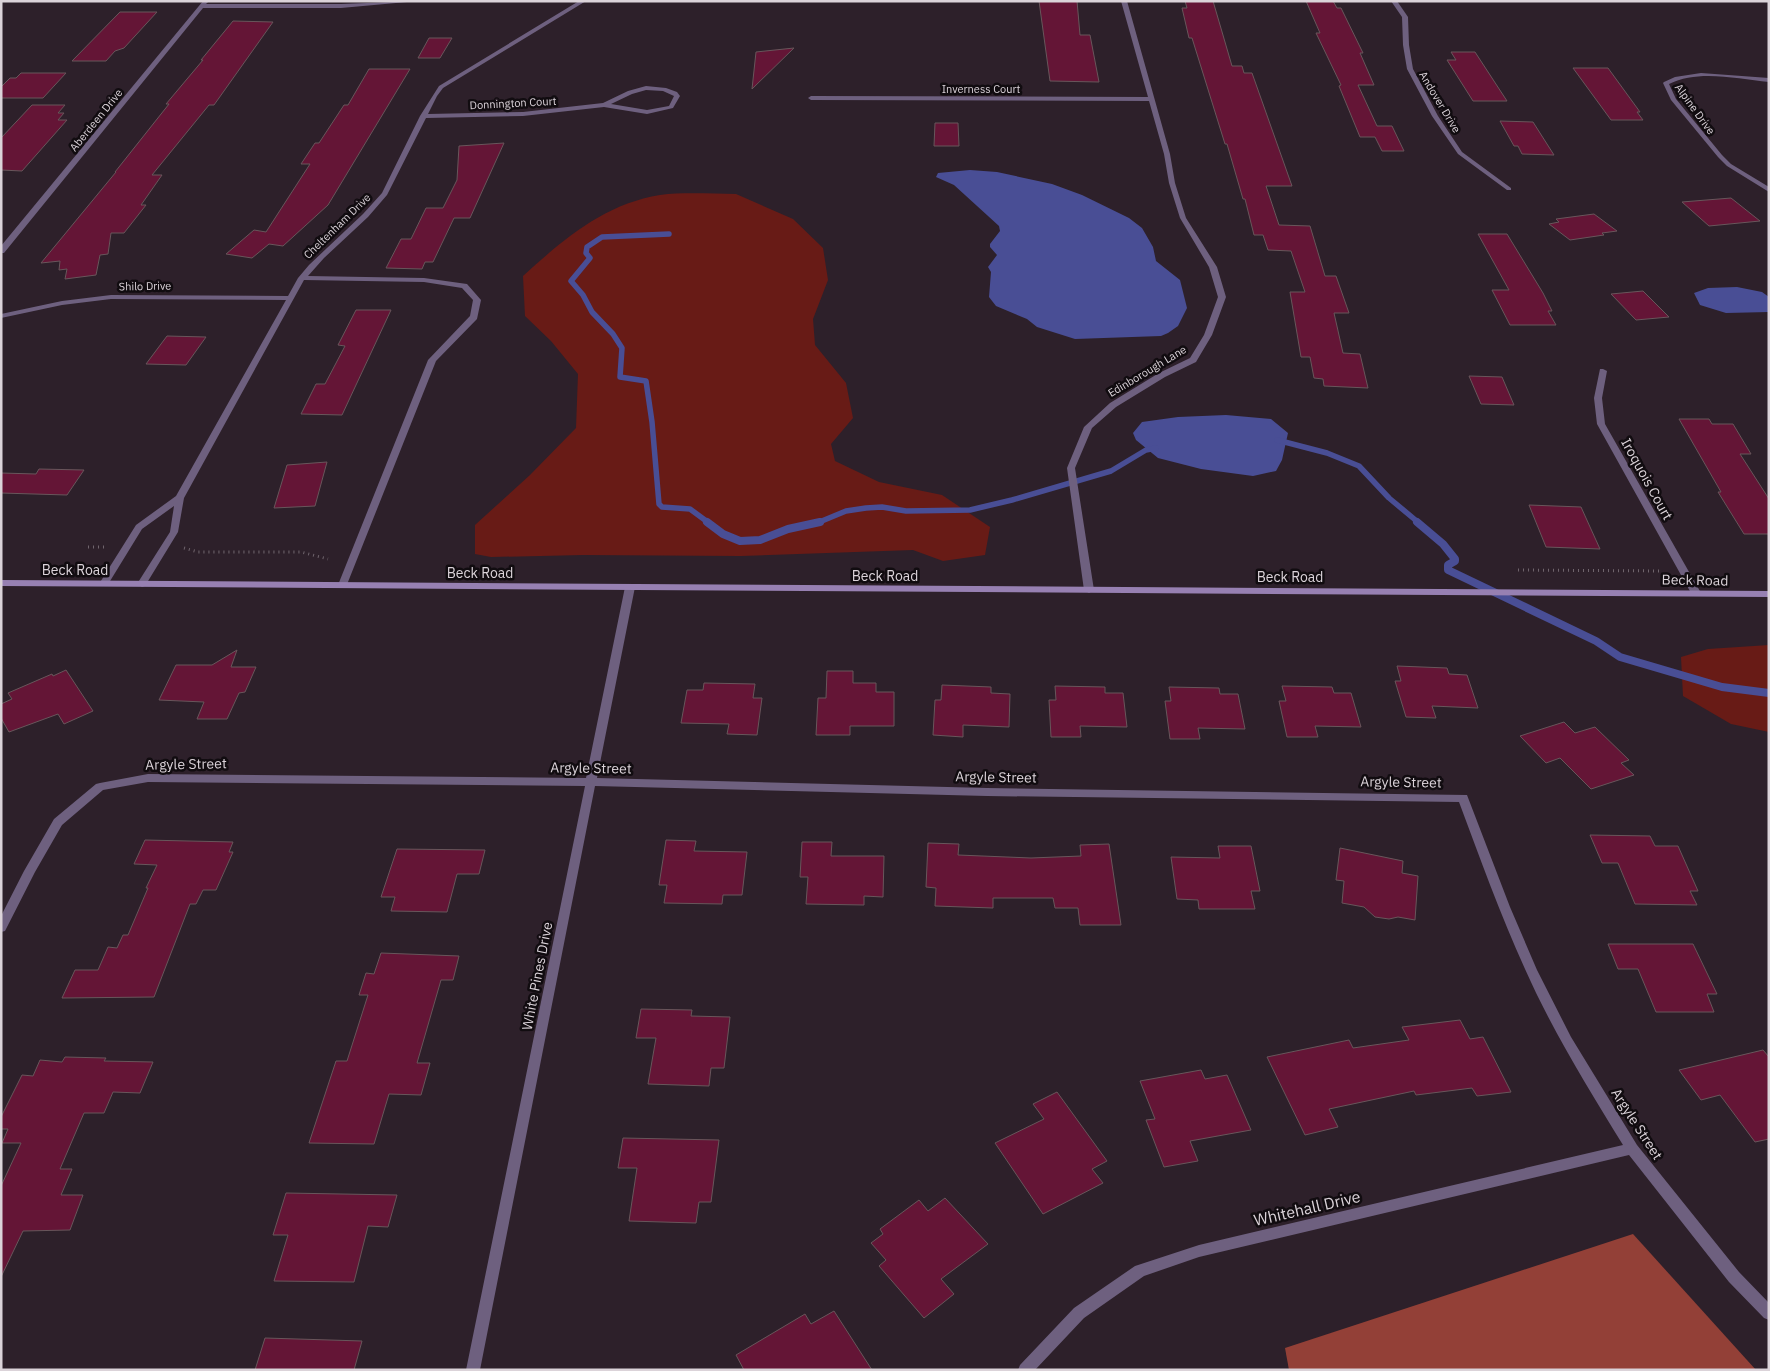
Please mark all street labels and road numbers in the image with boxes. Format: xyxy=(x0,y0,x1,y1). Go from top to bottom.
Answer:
street label: Andover Drive xyxy=(1416,69,1464,135)
street label: Alpine Drive xyxy=(1672,81,1718,137)
street label: Inverness Court xyxy=(942,82,1020,96)
street label: Aberdeen Drive xyxy=(67,86,125,154)
street label: Donnington Court xyxy=(469,94,557,112)
street label: Cheltenham Drive xyxy=(300,190,374,262)
street label: Shilo Drive xyxy=(119,279,171,293)
street label: Edinborough Lane xyxy=(1105,342,1189,400)
street label: Iroquois Court xyxy=(1617,435,1677,523)
street label: Beck Road xyxy=(42,561,108,579)
street label: Beck Road xyxy=(447,564,513,582)
street label: Beck Road xyxy=(852,567,918,585)
street label: Beck Road xyxy=(1257,568,1323,586)
street label: Beck Road xyxy=(1661,570,1729,590)
street label: Argyle Street xyxy=(145,754,227,774)
street label: Argyle Street xyxy=(550,758,632,778)
street label: Argyle Street xyxy=(955,767,1037,787)
street label: Argyle Street xyxy=(1360,772,1442,792)
street label: White Pines Drive xyxy=(518,920,556,1032)
street label: Argyle Street xyxy=(1607,1085,1667,1163)
street label: Whitehall Drive xyxy=(1252,1186,1362,1230)

